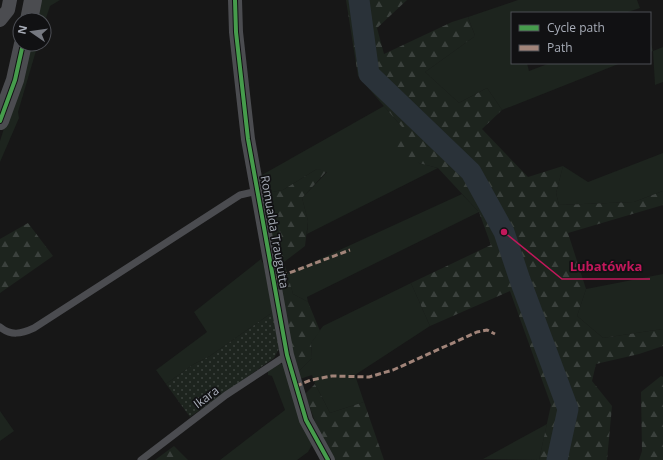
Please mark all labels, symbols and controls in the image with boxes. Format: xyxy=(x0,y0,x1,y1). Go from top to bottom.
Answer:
north arrow xyxy=(12,12,52,52)
legend xyxy=(511,12,651,64)
text: Cycle path xyxy=(547,19,605,36)
text: N xyxy=(13,24,30,36)
text: Path xyxy=(547,39,573,56)
street label: Romualda Traugutta xyxy=(257,174,293,290)
callout: Lubatówka xyxy=(562,254,650,279)
text: Lubatówka xyxy=(570,257,642,275)
street label: Ikara xyxy=(190,382,222,412)

